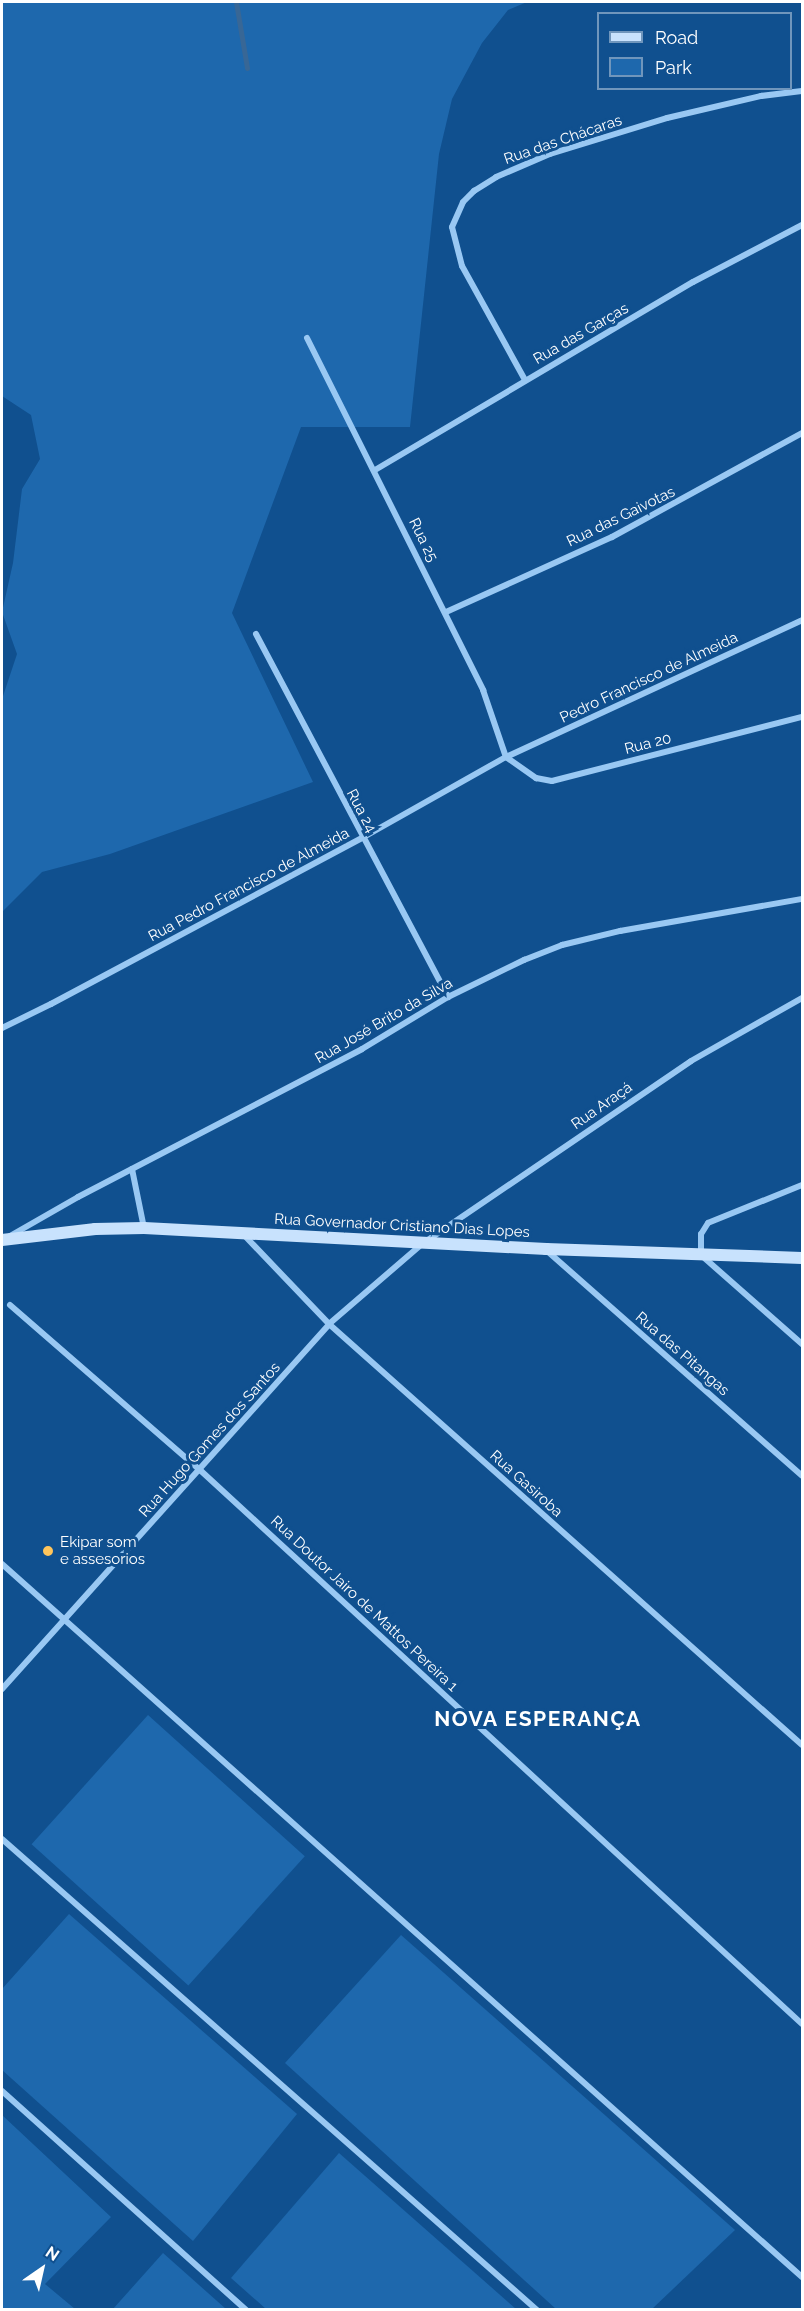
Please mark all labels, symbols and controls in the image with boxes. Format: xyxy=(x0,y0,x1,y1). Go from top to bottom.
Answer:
legend xyxy=(597,12,792,90)
text: Road xyxy=(655,27,698,48)
text: Park xyxy=(655,57,692,78)
street label: Rua das Chácaras xyxy=(502,111,624,169)
street label: Rua das Garças xyxy=(530,300,632,368)
street label: Rua das Gaivotas xyxy=(564,483,678,551)
street label: Rua 25 xyxy=(405,515,441,565)
street label: Pedro Francisco de Almeida xyxy=(557,629,741,727)
street label: Rua 20 xyxy=(623,730,673,758)
street label: Rua 24 xyxy=(342,786,380,836)
street label: Rua Pedro Francisco de Almeida xyxy=(145,824,353,946)
street label: Rua José Brito da Silva xyxy=(312,974,456,1068)
street label: Rua Araçá xyxy=(568,1078,636,1134)
street label: Rua Governador Cristiano Dias Lopes xyxy=(274,1210,530,1242)
street label: Rua das Pitangas xyxy=(631,1308,733,1400)
street label: Rua Hugo Gomes dos Santos xyxy=(136,1359,284,1521)
street label: Rua Gasiroba xyxy=(486,1447,566,1521)
street label: Rua Doutor Jairo de Mattos Pereira 1 xyxy=(266,1512,462,1696)
place label: Ekipar som e assesorios xyxy=(60,1533,145,1568)
marker: Ekipar som e assesorios xyxy=(41,1544,55,1558)
district label: NOVA ESPERANÇA xyxy=(434,1706,642,1732)
north arrow xyxy=(12,2239,72,2299)
text: N xyxy=(42,2242,63,2265)

